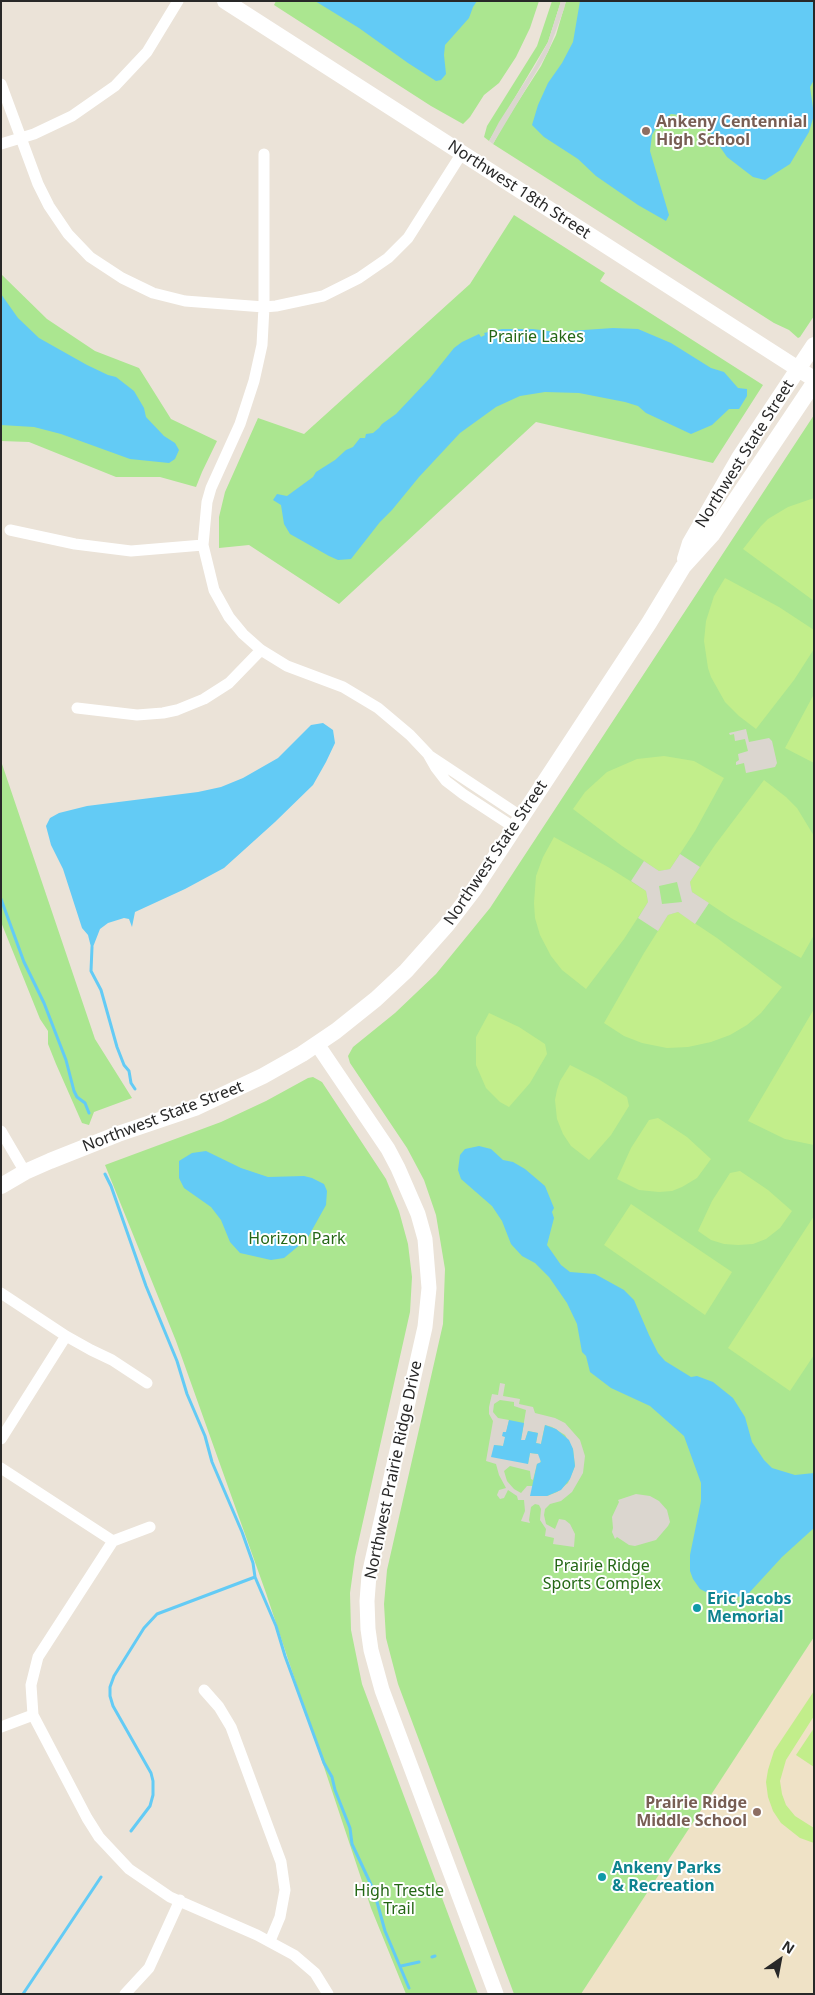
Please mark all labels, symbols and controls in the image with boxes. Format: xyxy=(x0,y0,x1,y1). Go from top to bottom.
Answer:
place label: Ankeny Centennial High School xyxy=(656,112,807,150)
marker: Ankeny Centennial High School xyxy=(640,125,652,137)
street label: Northwest 18th Street xyxy=(444,137,594,243)
park label: Prairie Lakes xyxy=(488,327,584,347)
street label: Northwest State Street xyxy=(692,377,798,531)
street label: Northwest State Street xyxy=(440,777,552,929)
street label: Northwest State Street xyxy=(80,1077,246,1157)
park label: Horizon Park xyxy=(248,1229,346,1249)
street label: Northwest Prairie Ridge Drive xyxy=(361,1359,427,1581)
park label: Prairie Ridge Sports Complex xyxy=(543,1556,661,1594)
place label: Eric Jacobs Memorial xyxy=(707,1589,792,1627)
marker: Eric Jacobs Memorial xyxy=(691,1602,703,1614)
place label: Prairie Ridge Middle School xyxy=(636,1793,747,1831)
marker: Prairie Ridge Middle School xyxy=(751,1806,763,1818)
place label: Ankeny Parks & Recreation xyxy=(612,1858,721,1896)
marker: Ankeny Parks & Recreation xyxy=(596,1871,608,1883)
park label: High Trestle Trail xyxy=(354,1881,444,1919)
north arrow xyxy=(755,1935,805,1985)
text: N xyxy=(778,1936,798,1958)

